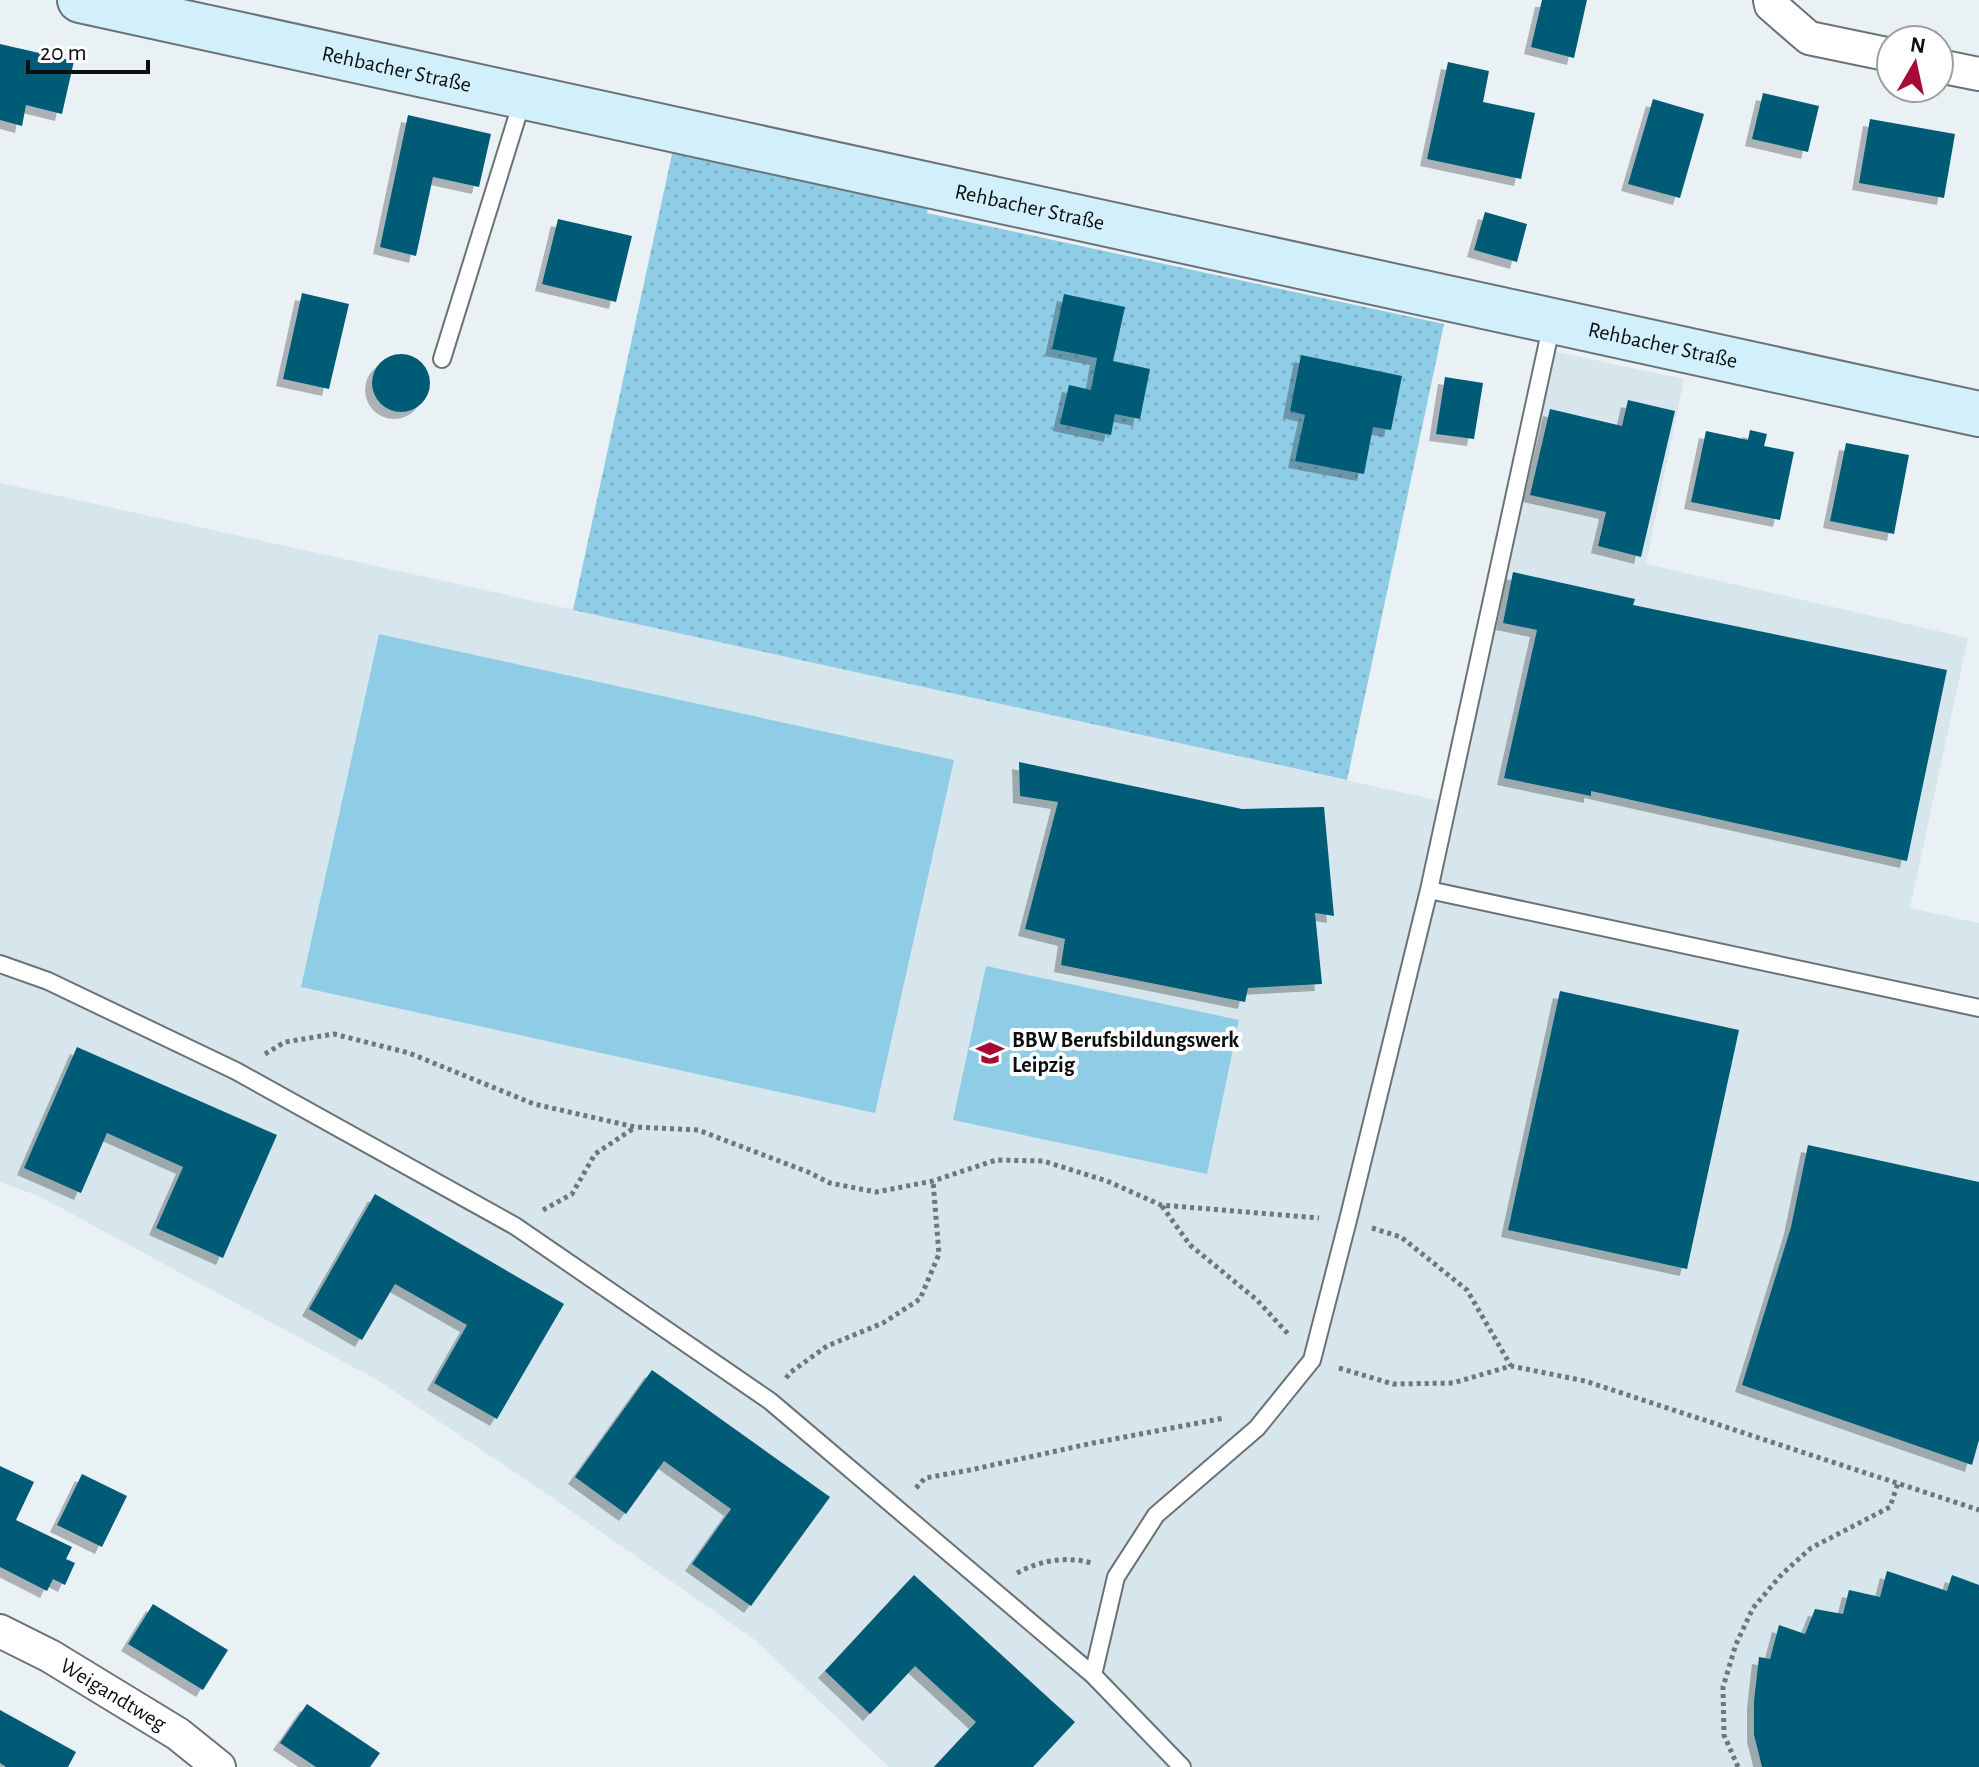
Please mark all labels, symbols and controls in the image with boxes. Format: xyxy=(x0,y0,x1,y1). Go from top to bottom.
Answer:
scale bar xyxy=(28,24,148,74)
north arrow xyxy=(1875,24,1955,104)
text: N xyxy=(1909,33,1927,57)
text: 20 m xyxy=(40,41,87,65)
street label: Rehbacher Straße xyxy=(320,42,473,96)
street label: Rehbacher Straße xyxy=(953,180,1106,234)
street label: Rehbacher Straße xyxy=(1586,318,1740,372)
place label: BBW Berufsbildungswerk Leipzig xyxy=(1012,1029,1239,1076)
school or university icon: BBW Berufsbildungswerk Leipzig xyxy=(975,1038,1005,1068)
street label: Weigandtweg xyxy=(57,1654,170,1735)

